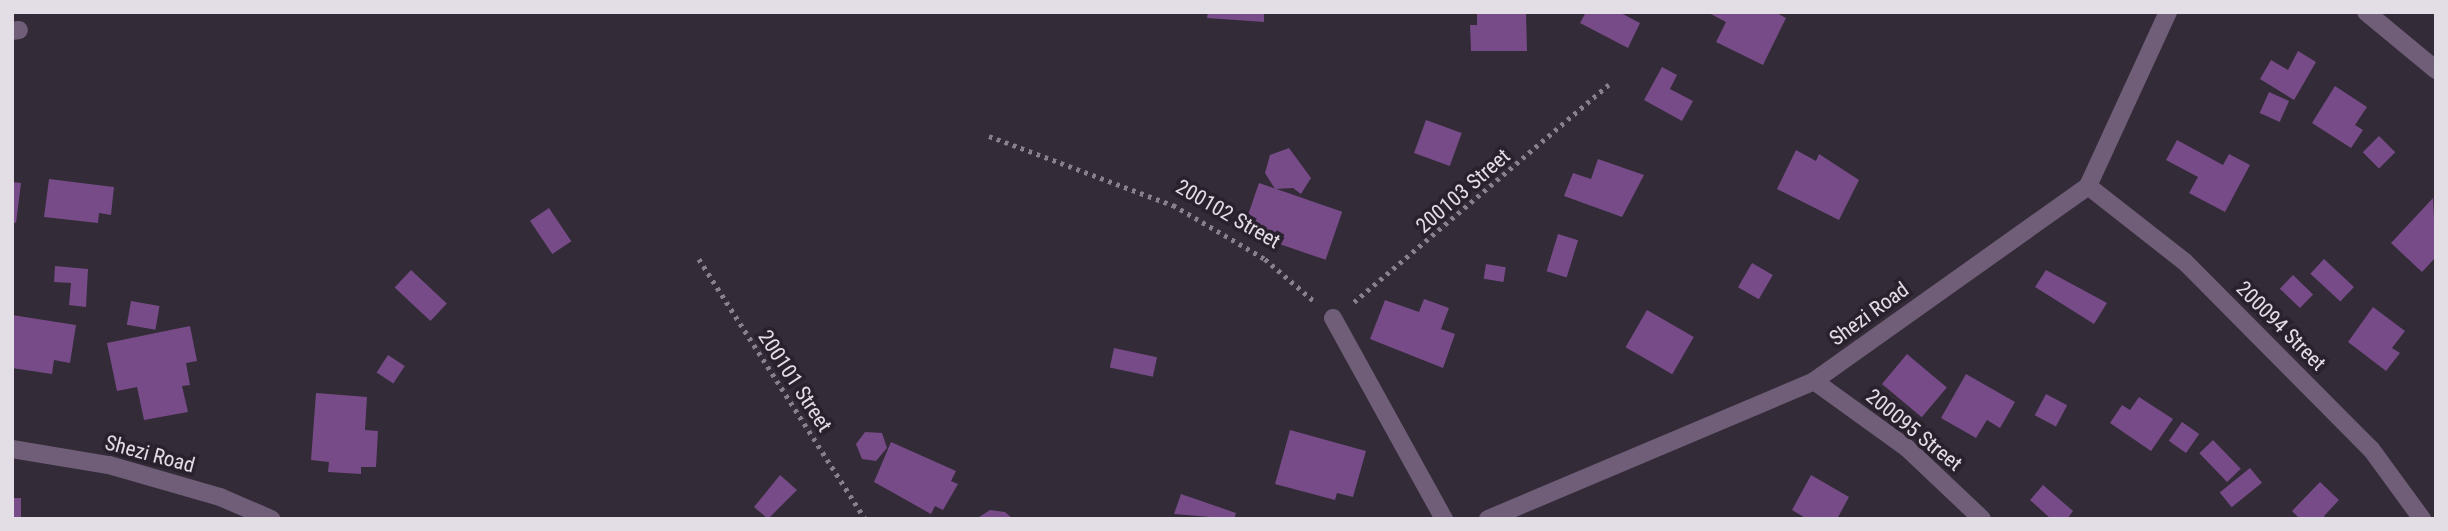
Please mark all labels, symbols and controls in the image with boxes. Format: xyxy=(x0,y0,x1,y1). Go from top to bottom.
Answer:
street label: 200103 Street xyxy=(1411,143,1515,239)
street label: 200102 Street xyxy=(1171,174,1285,254)
street label: 200094 Street xyxy=(2231,276,2331,376)
street label: Shezi Road xyxy=(1824,277,1914,351)
street label: 200101 Street xyxy=(753,325,837,437)
street label: 200095 Street xyxy=(1861,384,1967,476)
street label: Shezi Road xyxy=(102,430,198,478)

